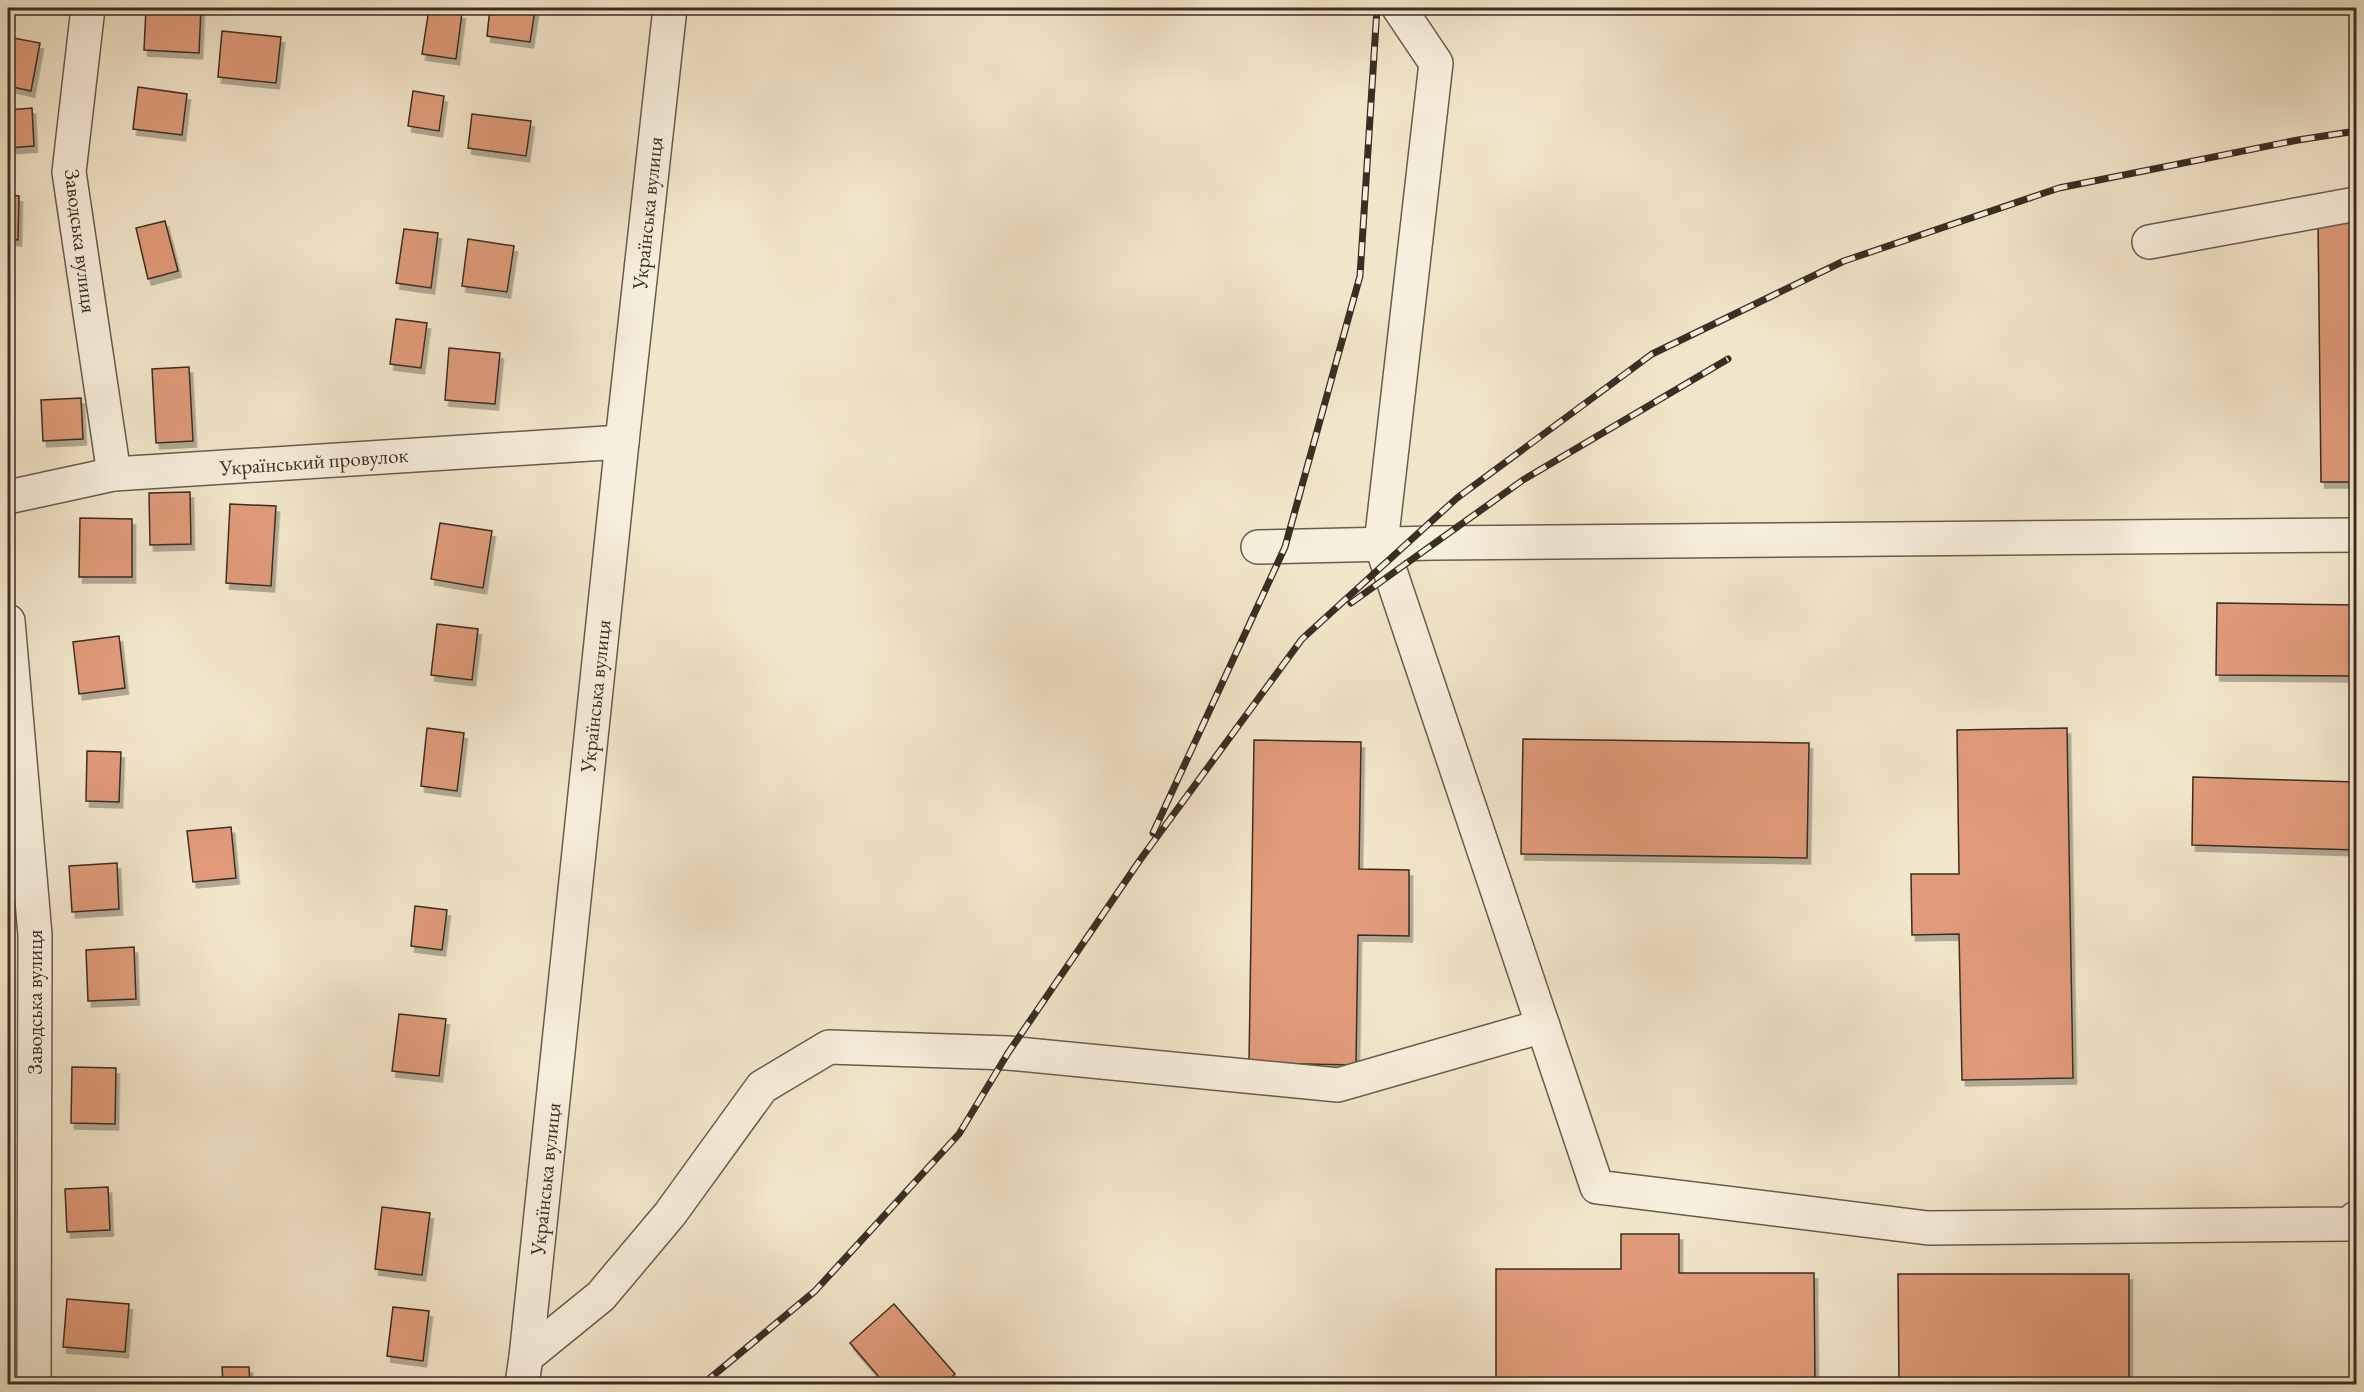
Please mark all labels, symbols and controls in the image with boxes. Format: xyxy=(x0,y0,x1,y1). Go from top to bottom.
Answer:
street label: Українська вулиця xyxy=(625,135,668,292)
street label: Заводська вулиця xyxy=(59,168,103,314)
street label: Український провулок xyxy=(218,441,409,481)
street label: Українська вулиця xyxy=(573,618,616,775)
street label: Заводська вулиця xyxy=(21,930,48,1074)
street label: Українська вулиця xyxy=(523,1101,566,1258)

